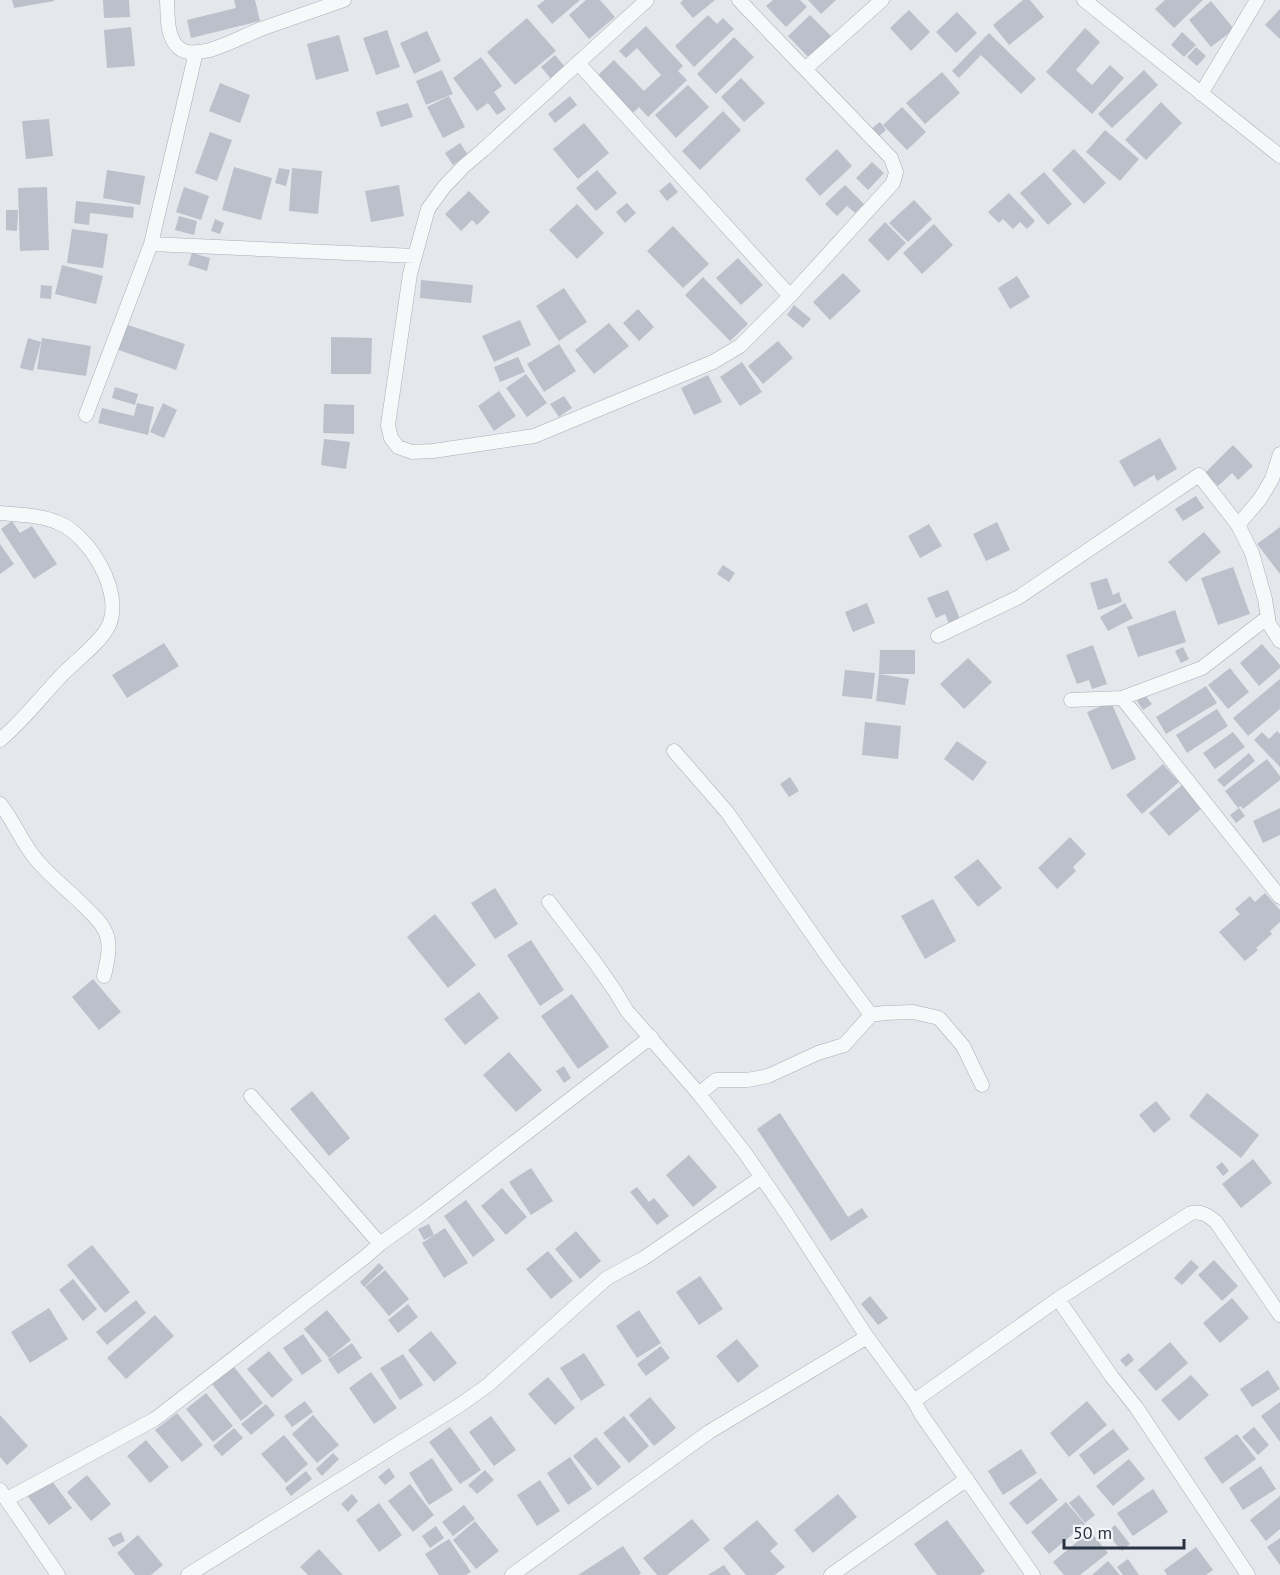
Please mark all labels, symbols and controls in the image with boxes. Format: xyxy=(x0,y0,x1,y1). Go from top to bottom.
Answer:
scale bar xyxy=(1064,1512,1184,1550)
text: 50 m xyxy=(1073,1521,1112,1544)

